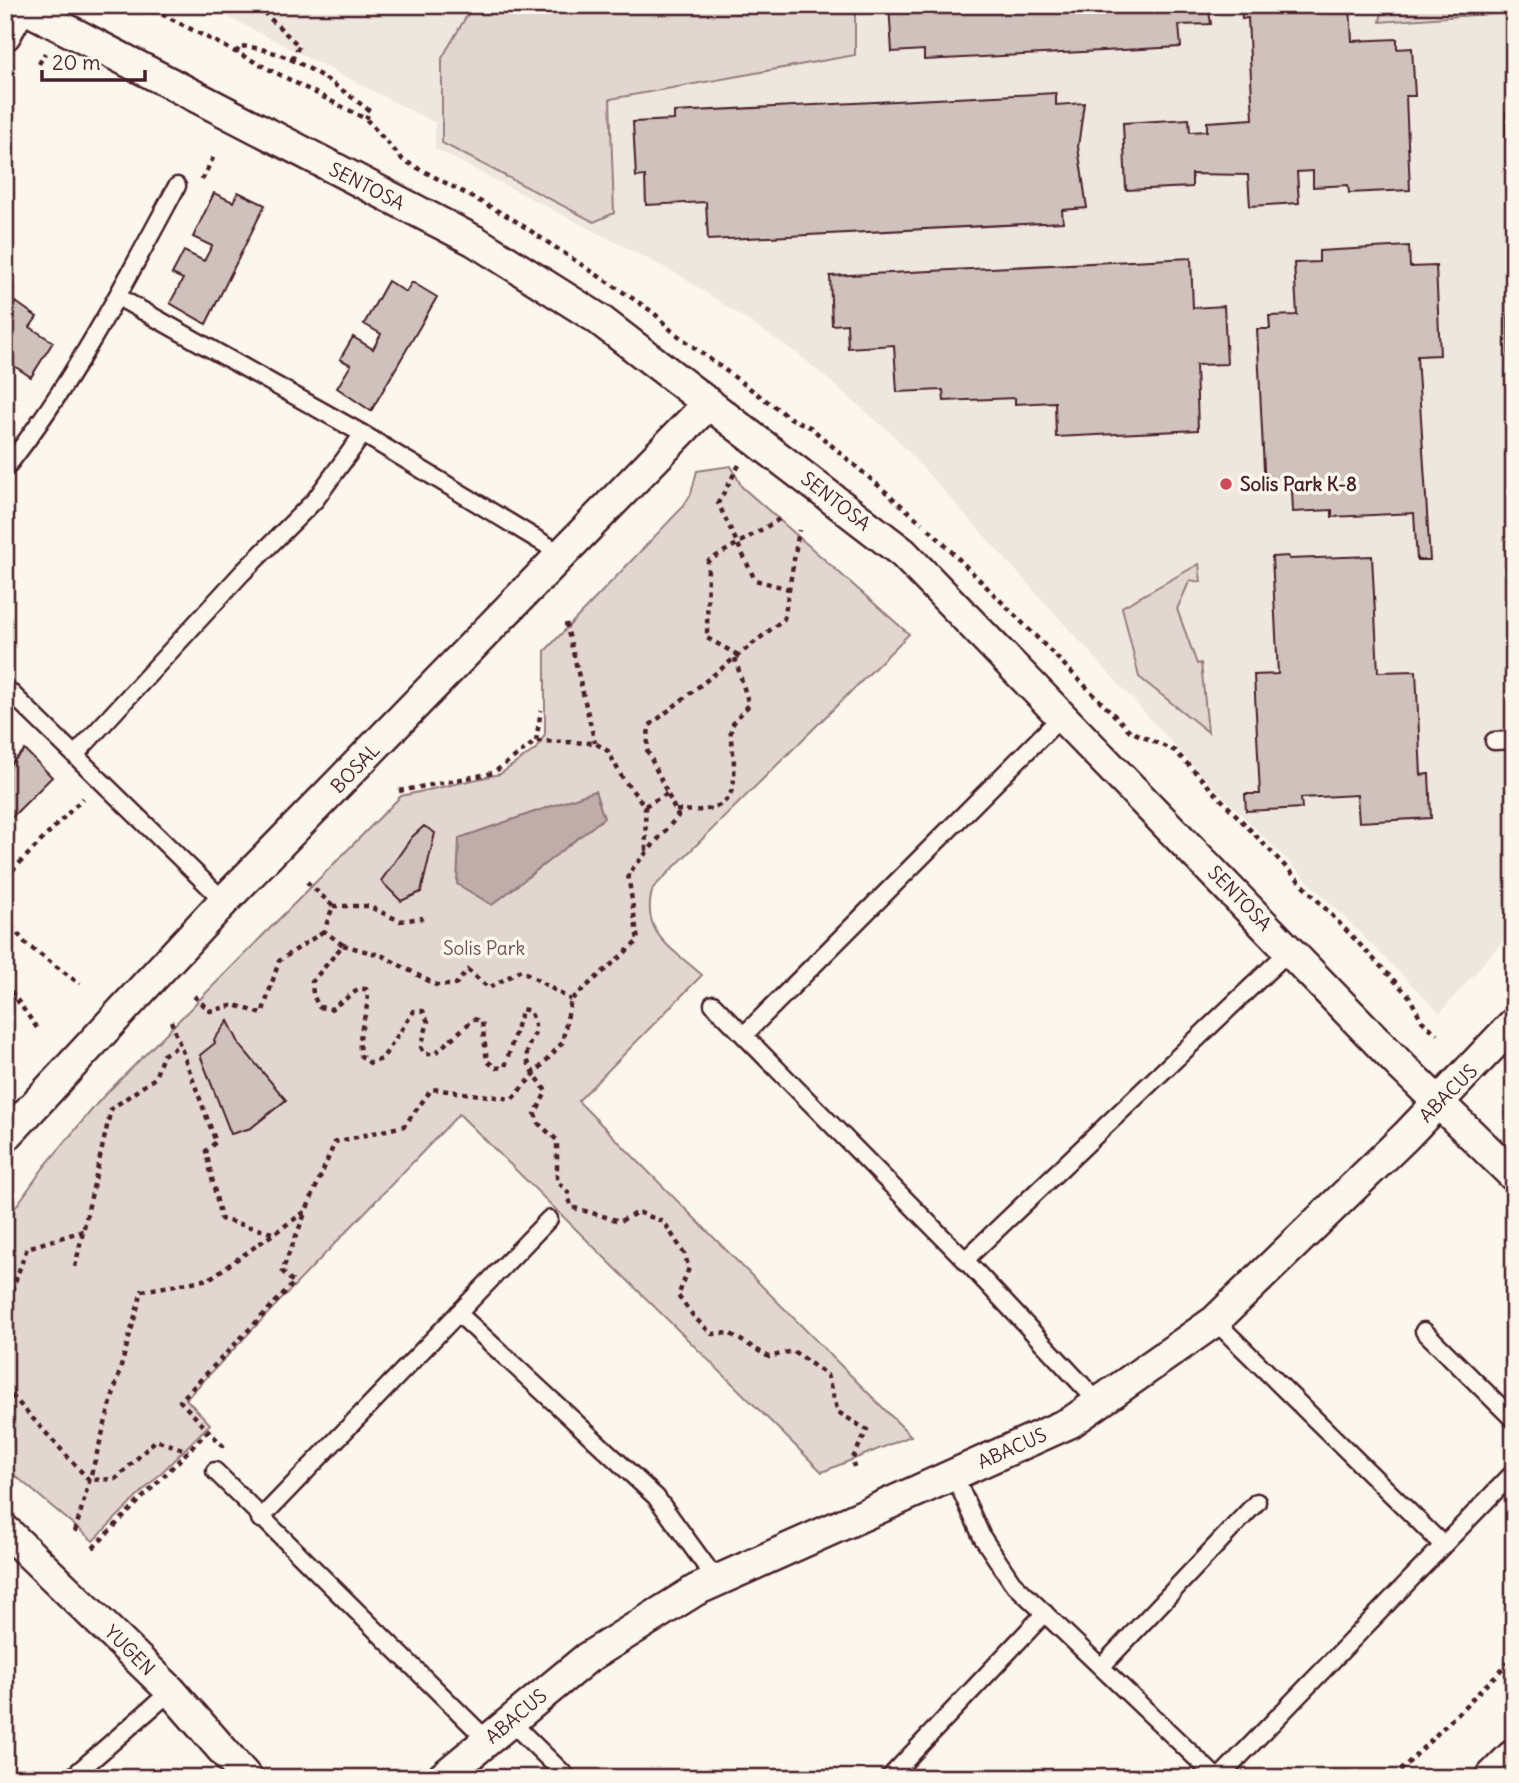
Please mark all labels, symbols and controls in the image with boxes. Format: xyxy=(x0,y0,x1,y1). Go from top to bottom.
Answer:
scale bar xyxy=(42,38,145,82)
text: 20 m xyxy=(52,49,101,76)
street label: SENTOSA xyxy=(325,157,409,215)
street label: SENTOSA xyxy=(796,466,876,536)
place label: Solis Park K-8 xyxy=(1240,472,1357,496)
marker: Solis Park K-8 xyxy=(1218,476,1234,492)
street label: BOSAL xyxy=(325,738,385,798)
street label: SENTOSA xyxy=(1203,860,1277,936)
park label: Solis Park xyxy=(443,936,525,960)
street label: ABACUS xyxy=(1414,1059,1482,1127)
street label: ABACUS xyxy=(974,1422,1050,1474)
street label: YUGEN xyxy=(100,1620,160,1680)
street label: ABACUS xyxy=(480,1683,552,1749)

